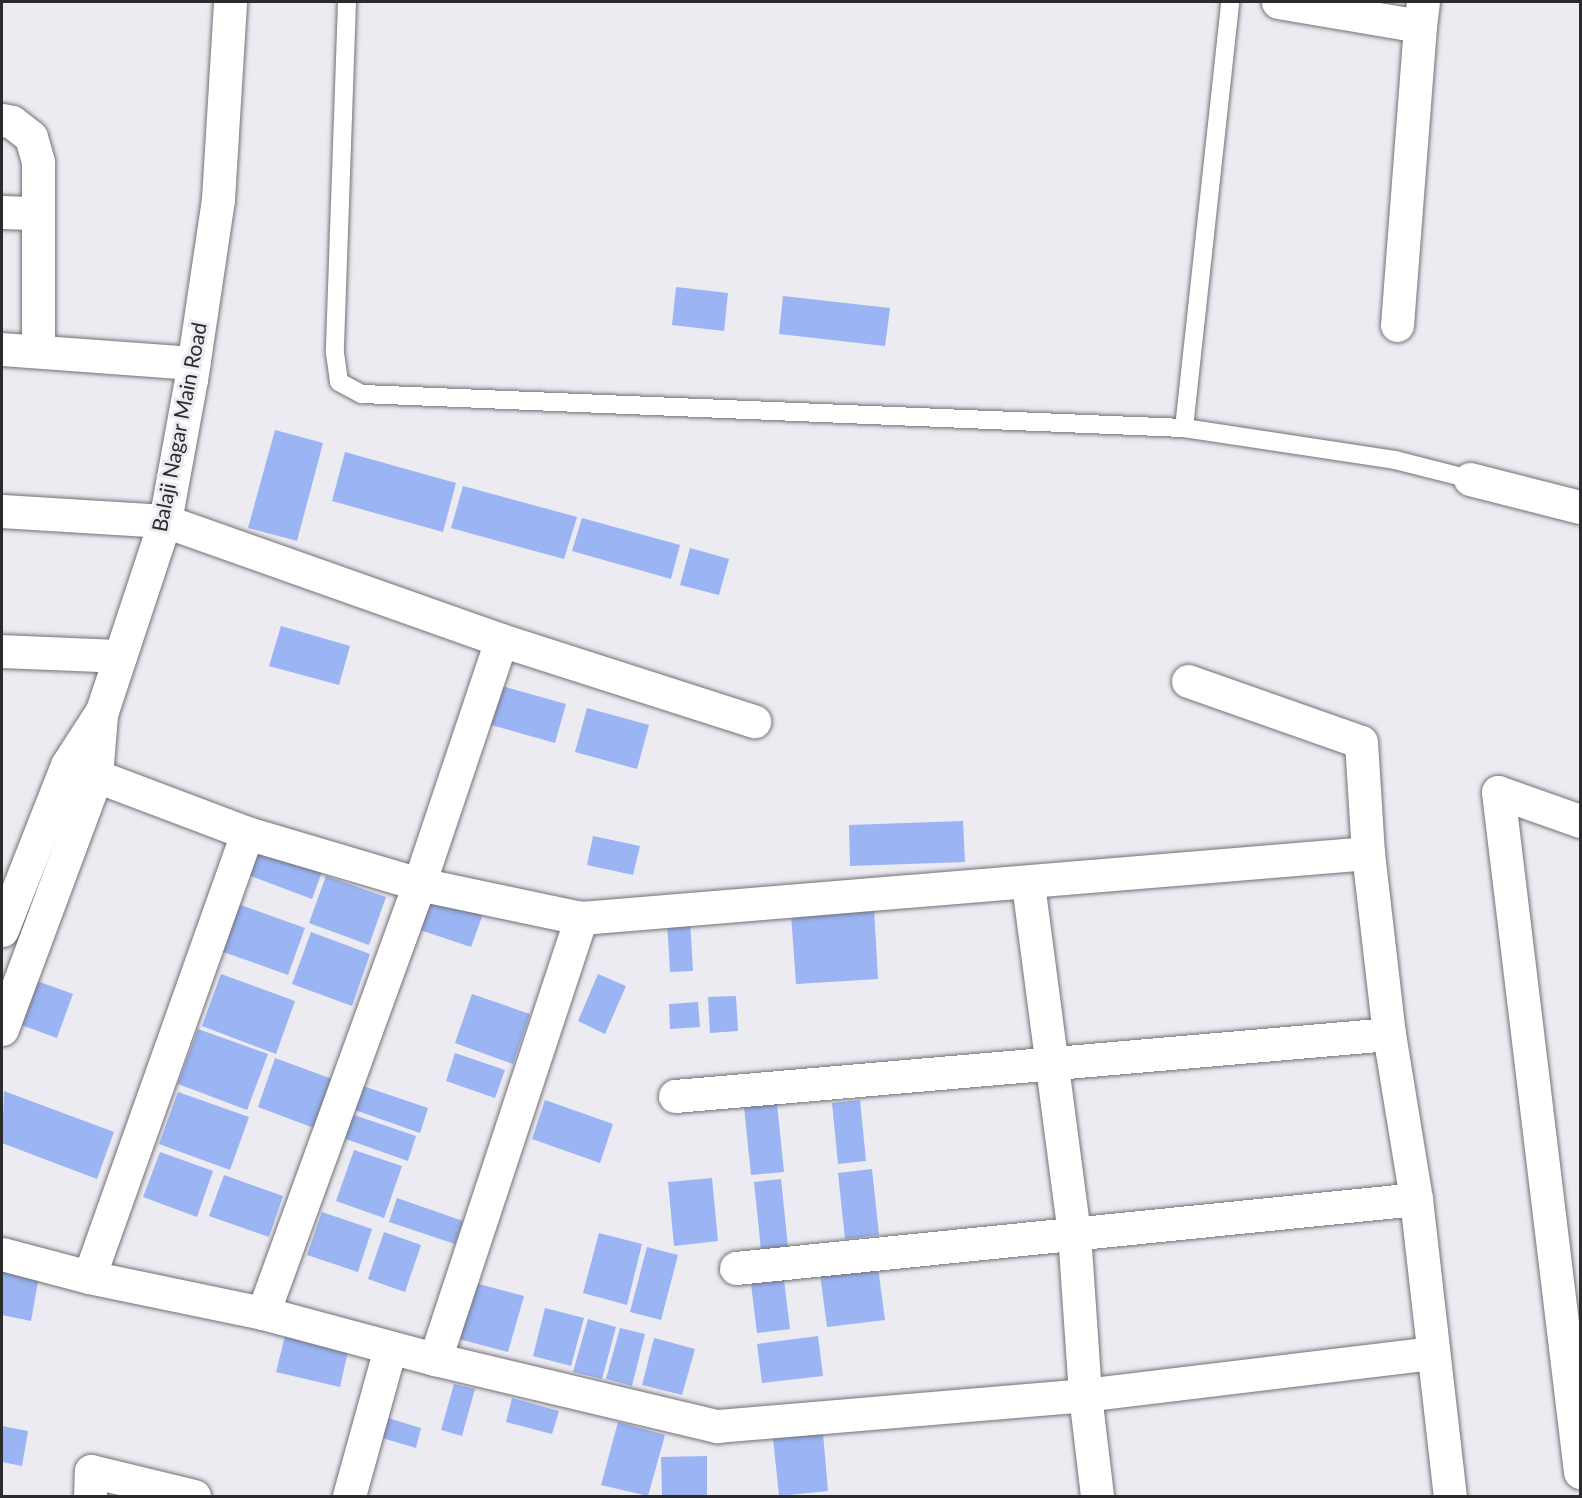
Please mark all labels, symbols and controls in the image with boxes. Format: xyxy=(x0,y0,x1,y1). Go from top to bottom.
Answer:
street label: Balaji Nagar Main Road xyxy=(146,320,212,534)

